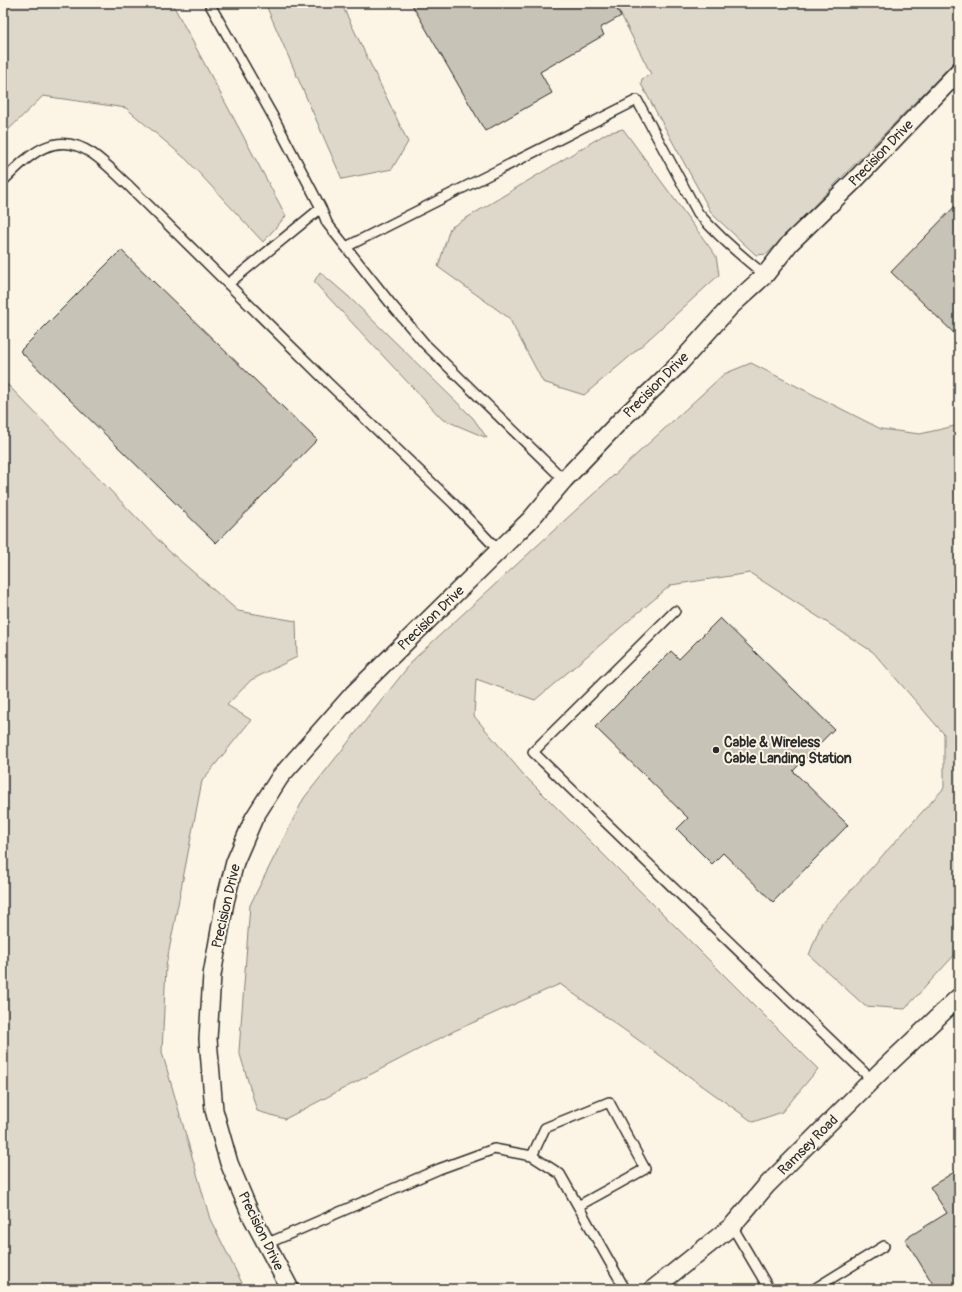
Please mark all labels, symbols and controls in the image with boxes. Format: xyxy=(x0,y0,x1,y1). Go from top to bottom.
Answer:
street label: Precision Drive xyxy=(845,116,917,190)
street label: Precision Drive xyxy=(620,349,692,421)
street label: Precision Drive xyxy=(394,582,468,654)
place label: Cable & Wireless Cable Landing Station xyxy=(724,734,852,767)
marker: Cable & Wireless Cable Landing Station xyxy=(711,745,721,755)
street label: Precision Drive xyxy=(208,862,244,950)
street label: Ramsey Road xyxy=(774,1111,842,1179)
street label: Precision Drive xyxy=(235,1189,287,1273)

